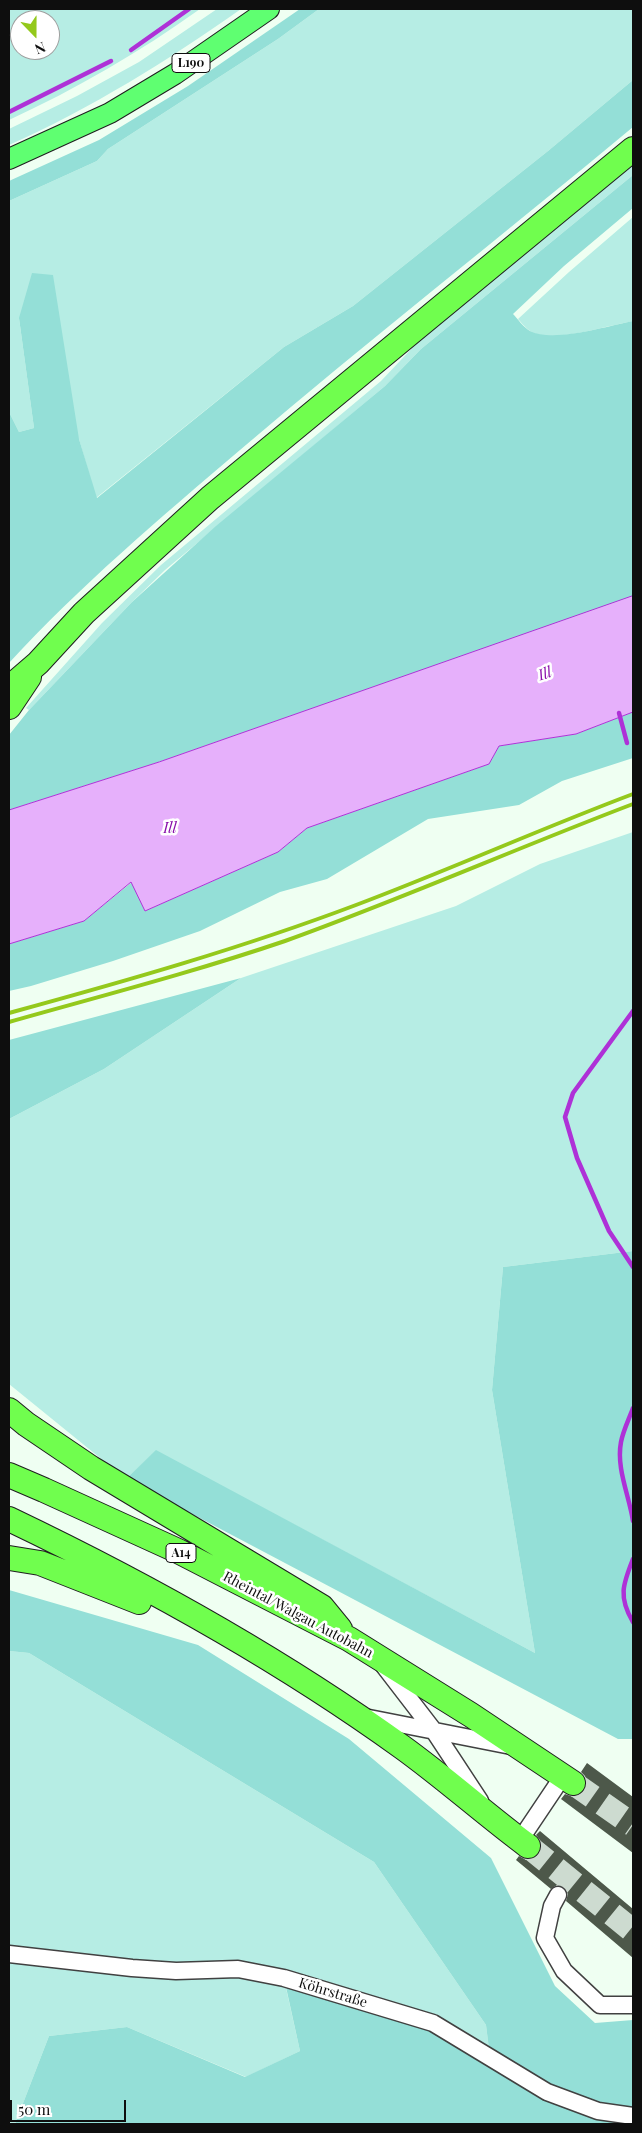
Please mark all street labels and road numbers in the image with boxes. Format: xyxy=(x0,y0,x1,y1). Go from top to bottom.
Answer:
road number: L190 xyxy=(172,54,210,72)
road number: A14 xyxy=(166,1544,196,1562)
street label: Rheintal/Walgau Autobahn xyxy=(220,1568,376,1662)
street label: Köhrstraße xyxy=(297,1975,369,2011)

